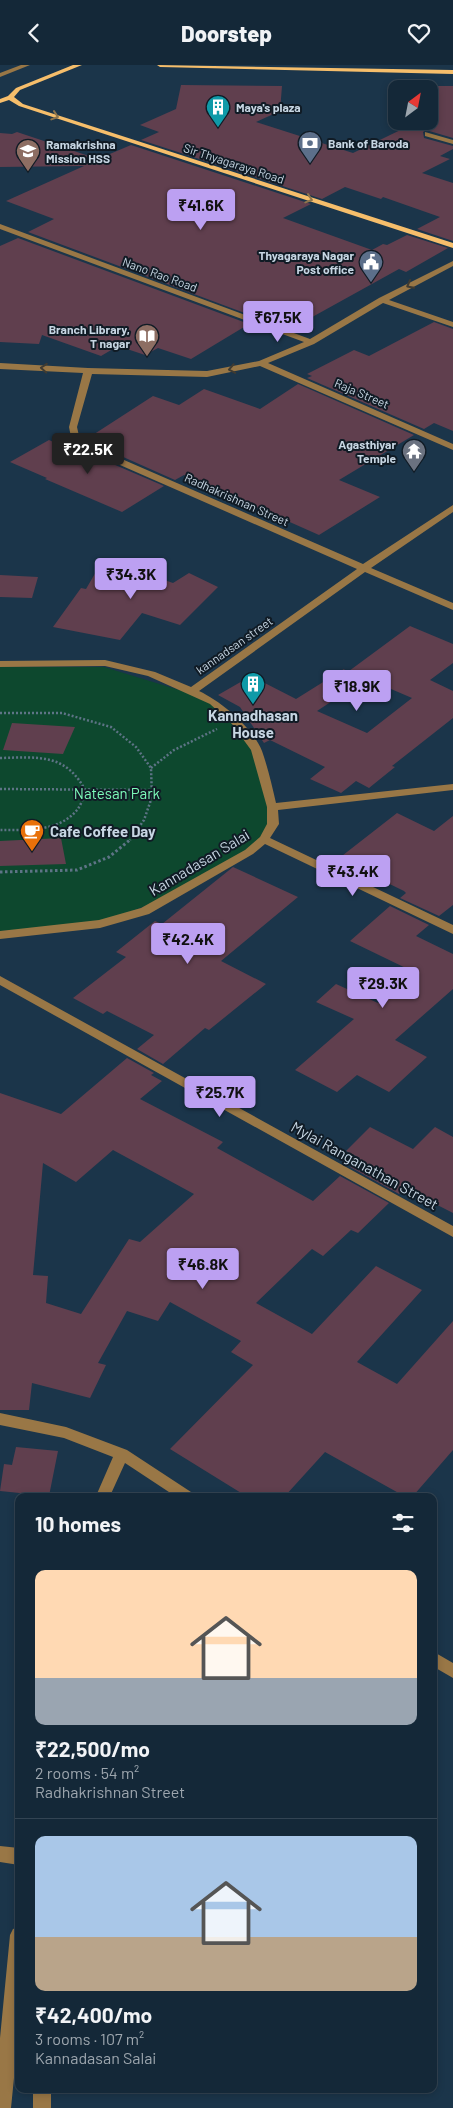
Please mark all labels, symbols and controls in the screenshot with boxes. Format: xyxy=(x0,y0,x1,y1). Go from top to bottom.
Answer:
icon: back xyxy=(20,19,48,47)
icon: heart xyxy=(405,19,433,47)
text: Doorstep xyxy=(181,20,272,46)
north arrow xyxy=(388,80,438,130)
map controls xyxy=(388,80,438,130)
building icon: Maya's plaza xyxy=(205,94,231,128)
place label: Maya's plaza xyxy=(236,100,301,114)
one-way arrow xyxy=(50,111,58,121)
bank icon: Bank of Baroda xyxy=(297,130,323,164)
place label: Bank of Baroda xyxy=(328,136,409,150)
place label: Ramakrishna Mission HSS xyxy=(46,137,116,165)
school or university icon: Ramakrishna Mission HSS xyxy=(15,138,41,172)
street label: Sir Thyagaraya Road xyxy=(182,140,286,186)
pin: ₹41.6K xyxy=(160,189,242,231)
one-way arrow xyxy=(304,193,313,203)
text: ₹41.6K xyxy=(178,195,224,214)
place label: Thyagaraya Nagar Post office xyxy=(259,248,354,276)
public building icon: Thyagaraya Nagar Post office xyxy=(358,249,384,283)
street label: Nano Rao Road xyxy=(121,254,199,294)
one-way arrow xyxy=(406,279,415,289)
pin: ₹67.5K xyxy=(237,301,319,343)
text: ₹67.5K xyxy=(254,307,302,326)
place label: Branch Library, T nagar xyxy=(49,322,130,350)
library icon: Branch Library, T nagar xyxy=(134,323,160,357)
one-way arrow xyxy=(40,363,48,374)
one-way arrow xyxy=(228,363,237,374)
street label: Raja Street xyxy=(333,375,391,411)
pin: ₹22.5K xyxy=(47,433,129,475)
place label: Agasthiyar Temple xyxy=(338,437,396,465)
temple icon: Agasthiyar Temple xyxy=(401,438,427,472)
text: ₹22.5K xyxy=(63,439,113,458)
street label: Radhakrishnan Street xyxy=(183,470,291,528)
pin: ₹34.3K xyxy=(90,557,172,600)
text: ₹34.3K xyxy=(106,564,156,583)
street label: kannadsan street xyxy=(193,613,275,677)
pin: ₹18.9K xyxy=(316,669,398,712)
building icon: Kannadhasan House xyxy=(240,671,266,705)
text: ₹18.9K xyxy=(334,676,380,695)
place label: Kannadhasan House xyxy=(208,706,298,741)
park label: Natesan Park xyxy=(74,784,161,802)
cafe icon: Cafe Coffee Day xyxy=(19,818,45,852)
place label: Cafe Coffee Day xyxy=(50,822,156,840)
street label: Kannadasan Salai xyxy=(146,825,252,899)
pin: ₹43.4K xyxy=(312,855,394,897)
text: ₹43.4K xyxy=(327,861,379,880)
pin: ₹42.4K xyxy=(147,923,229,965)
text: ₹42.4K xyxy=(162,929,214,948)
pin: ₹29.3K xyxy=(342,967,424,1009)
text: ₹29.3K xyxy=(358,973,408,992)
pin: ₹25.7K xyxy=(179,1075,261,1118)
text: ₹25.7K xyxy=(195,1082,245,1101)
street label: Mylai Ranganathan Street xyxy=(288,1117,442,1213)
pin: ₹46.8K xyxy=(162,1247,244,1290)
text: ₹46.8K xyxy=(178,1254,228,1273)
icon: filters xyxy=(389,1509,417,1537)
text: 10 homes xyxy=(35,1511,121,1536)
icon: home xyxy=(181,1603,271,1693)
text: ₹22,500/mo xyxy=(35,1736,150,1761)
text: 2 rooms · 54 m² xyxy=(35,1763,139,1782)
text: Radhakrishnan Street xyxy=(35,1782,185,1801)
icon: home xyxy=(181,1868,271,1958)
text: ₹42,400/mo xyxy=(35,2002,152,2027)
text: 3 rooms · 107 m² xyxy=(35,2029,144,2048)
text: Kannadasan Salai xyxy=(35,2048,156,2067)

